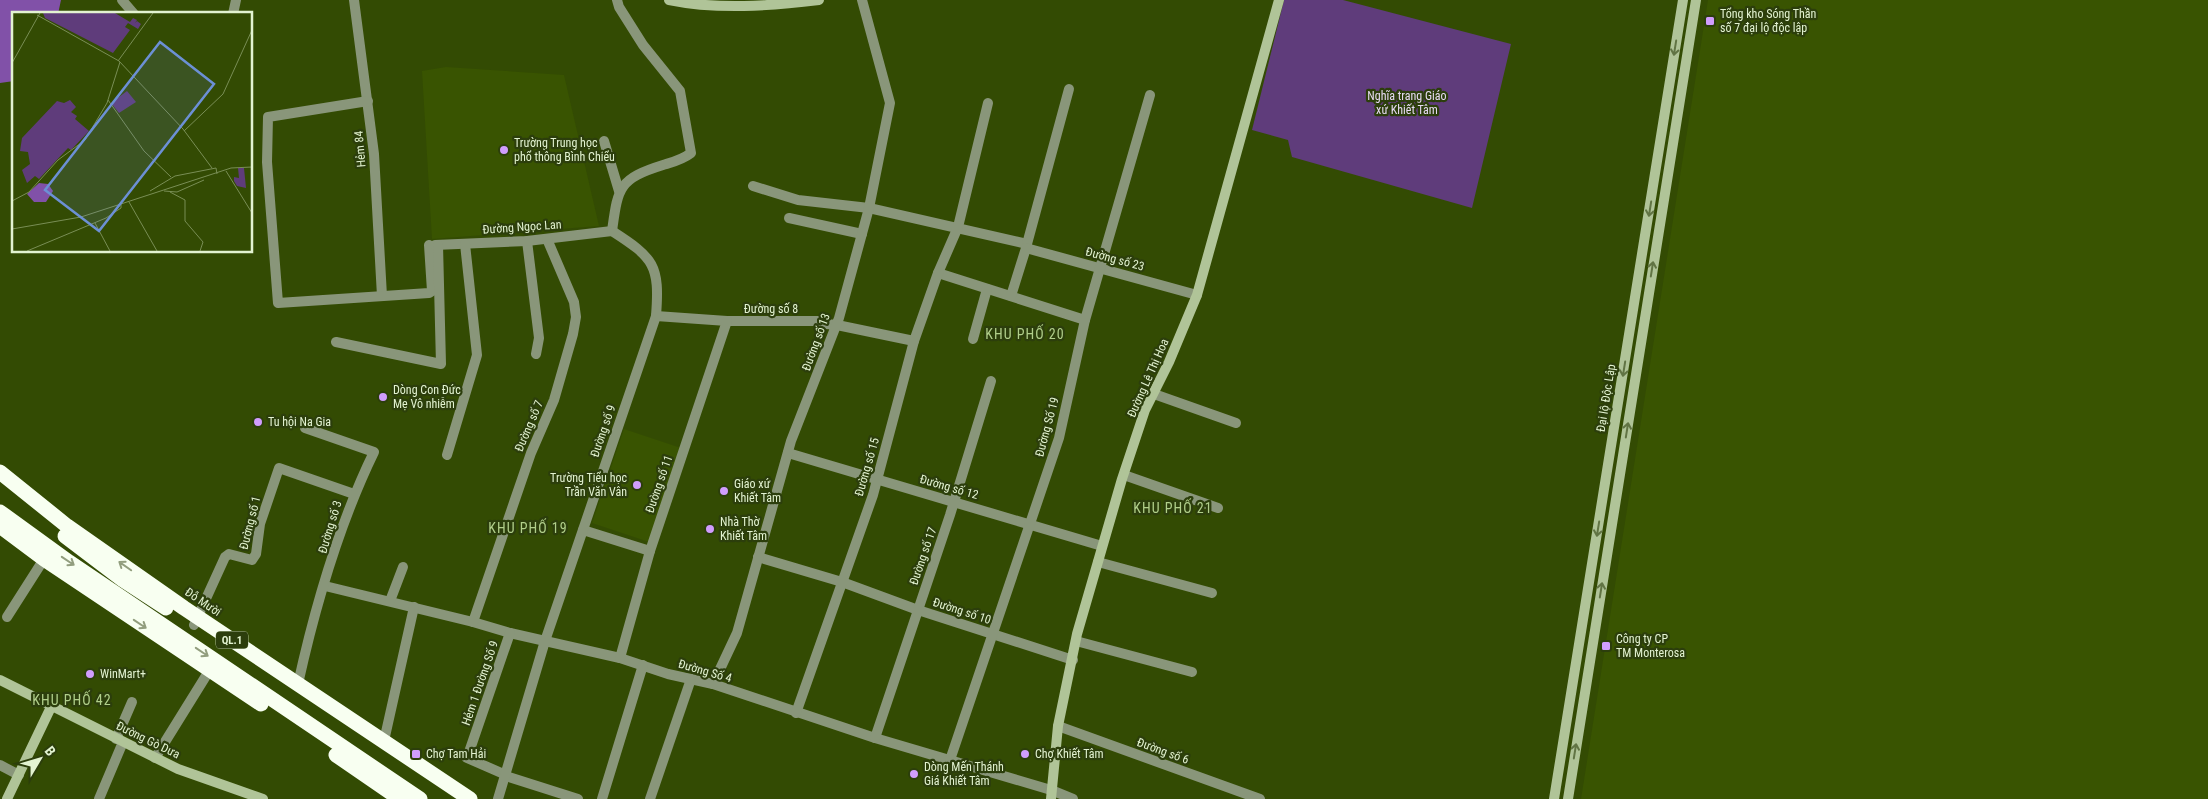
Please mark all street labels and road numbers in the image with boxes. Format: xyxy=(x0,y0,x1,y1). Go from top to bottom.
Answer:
street label: Hẻm 84 xyxy=(351,130,369,168)
street label: Đường Ngọc Lan xyxy=(482,217,562,237)
street label: Đường số 23 xyxy=(1084,244,1146,274)
street label: Đường số 8 xyxy=(744,302,798,316)
street label: Đường số 13 xyxy=(799,311,833,373)
street label: Đường Lê Thị Hoa xyxy=(1124,336,1172,420)
street label: Đại lộ Độc Lập xyxy=(1594,363,1618,433)
street label: Đường Số 19 xyxy=(1032,396,1062,458)
street label: Đường số 7 xyxy=(512,398,546,454)
street label: Đường số 9 xyxy=(588,403,618,459)
street label: Đường số 15 xyxy=(852,436,882,498)
street label: Đường số 11 xyxy=(643,453,675,515)
street label: Đường số 12 xyxy=(918,472,980,502)
street label: Đường số 1 xyxy=(237,495,263,551)
street label: Đường số 3 xyxy=(315,499,345,555)
street label: Đường số 17 xyxy=(907,525,939,587)
street label: Đỗ Mười xyxy=(182,585,224,619)
street label: Đường số 10 xyxy=(931,595,993,627)
road number: QL.1 xyxy=(216,632,248,648)
street label: Hẻm 1 Đường Số 9 xyxy=(459,639,501,727)
street label: Đường Số 4 xyxy=(677,657,733,685)
street label: Đường Gò Dưa xyxy=(114,719,182,762)
street label: Đường số 6 xyxy=(1135,735,1191,767)

